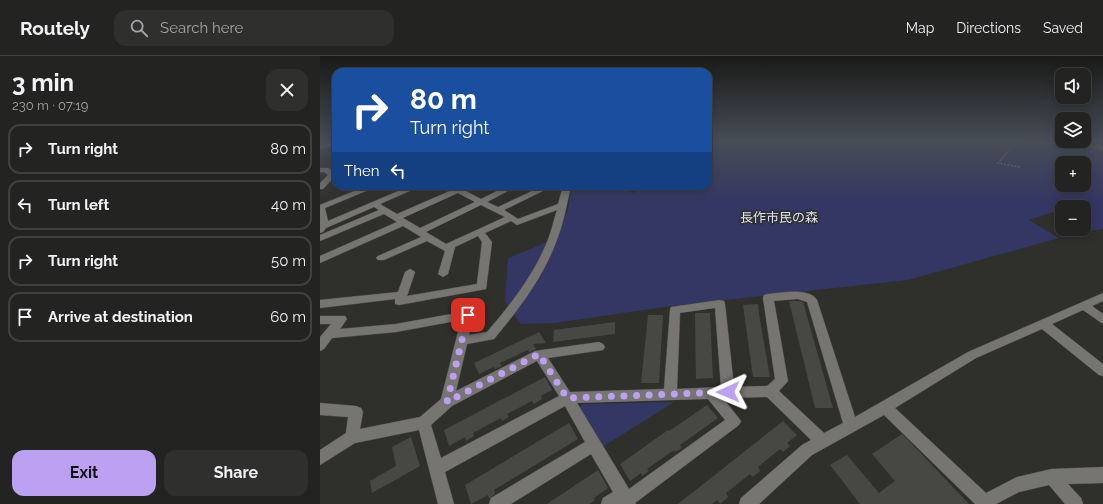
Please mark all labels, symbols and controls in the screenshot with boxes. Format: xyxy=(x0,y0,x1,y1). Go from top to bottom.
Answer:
search box xyxy=(114,10,394,46)
text: Routely xyxy=(20,17,90,39)
icon: search xyxy=(128,17,150,39)
text: Search here xyxy=(160,19,243,37)
text: Map xyxy=(906,20,934,36)
text: Directions xyxy=(956,20,1021,36)
text: Saved xyxy=(1043,20,1083,36)
text: 3 min xyxy=(12,68,74,97)
map controls xyxy=(1055,68,1091,236)
button: sound xyxy=(1055,68,1091,104)
button: close xyxy=(266,69,308,111)
text: 80 m xyxy=(410,83,477,116)
icon: right xyxy=(344,84,396,136)
text: 230 m · 07:19 xyxy=(12,98,88,113)
button: layers xyxy=(1055,112,1091,148)
text: Turn right xyxy=(410,117,489,138)
icon: right xyxy=(14,138,36,160)
text: Turn right xyxy=(48,140,118,158)
text: 80 m xyxy=(270,140,306,158)
button: + xyxy=(1055,156,1091,192)
icon: left xyxy=(387,160,409,182)
text: Then xyxy=(344,162,379,180)
icon: left xyxy=(14,194,36,216)
text: Turn left xyxy=(48,196,109,214)
text: 40 m xyxy=(271,196,306,214)
button: − xyxy=(1055,200,1091,236)
park label: 長作市民の森 xyxy=(740,210,818,225)
icon: right xyxy=(14,250,36,272)
text: Turn right xyxy=(48,252,118,270)
text: 50 m xyxy=(271,252,306,270)
pin xyxy=(451,298,485,332)
icon: arrive xyxy=(457,304,479,326)
icon: arrive xyxy=(14,306,36,328)
text: Arrive at destination xyxy=(48,308,193,326)
text: 60 m xyxy=(270,308,306,326)
position arrow xyxy=(707,371,749,413)
button: Exit xyxy=(12,450,156,496)
button: Share xyxy=(164,450,308,496)

